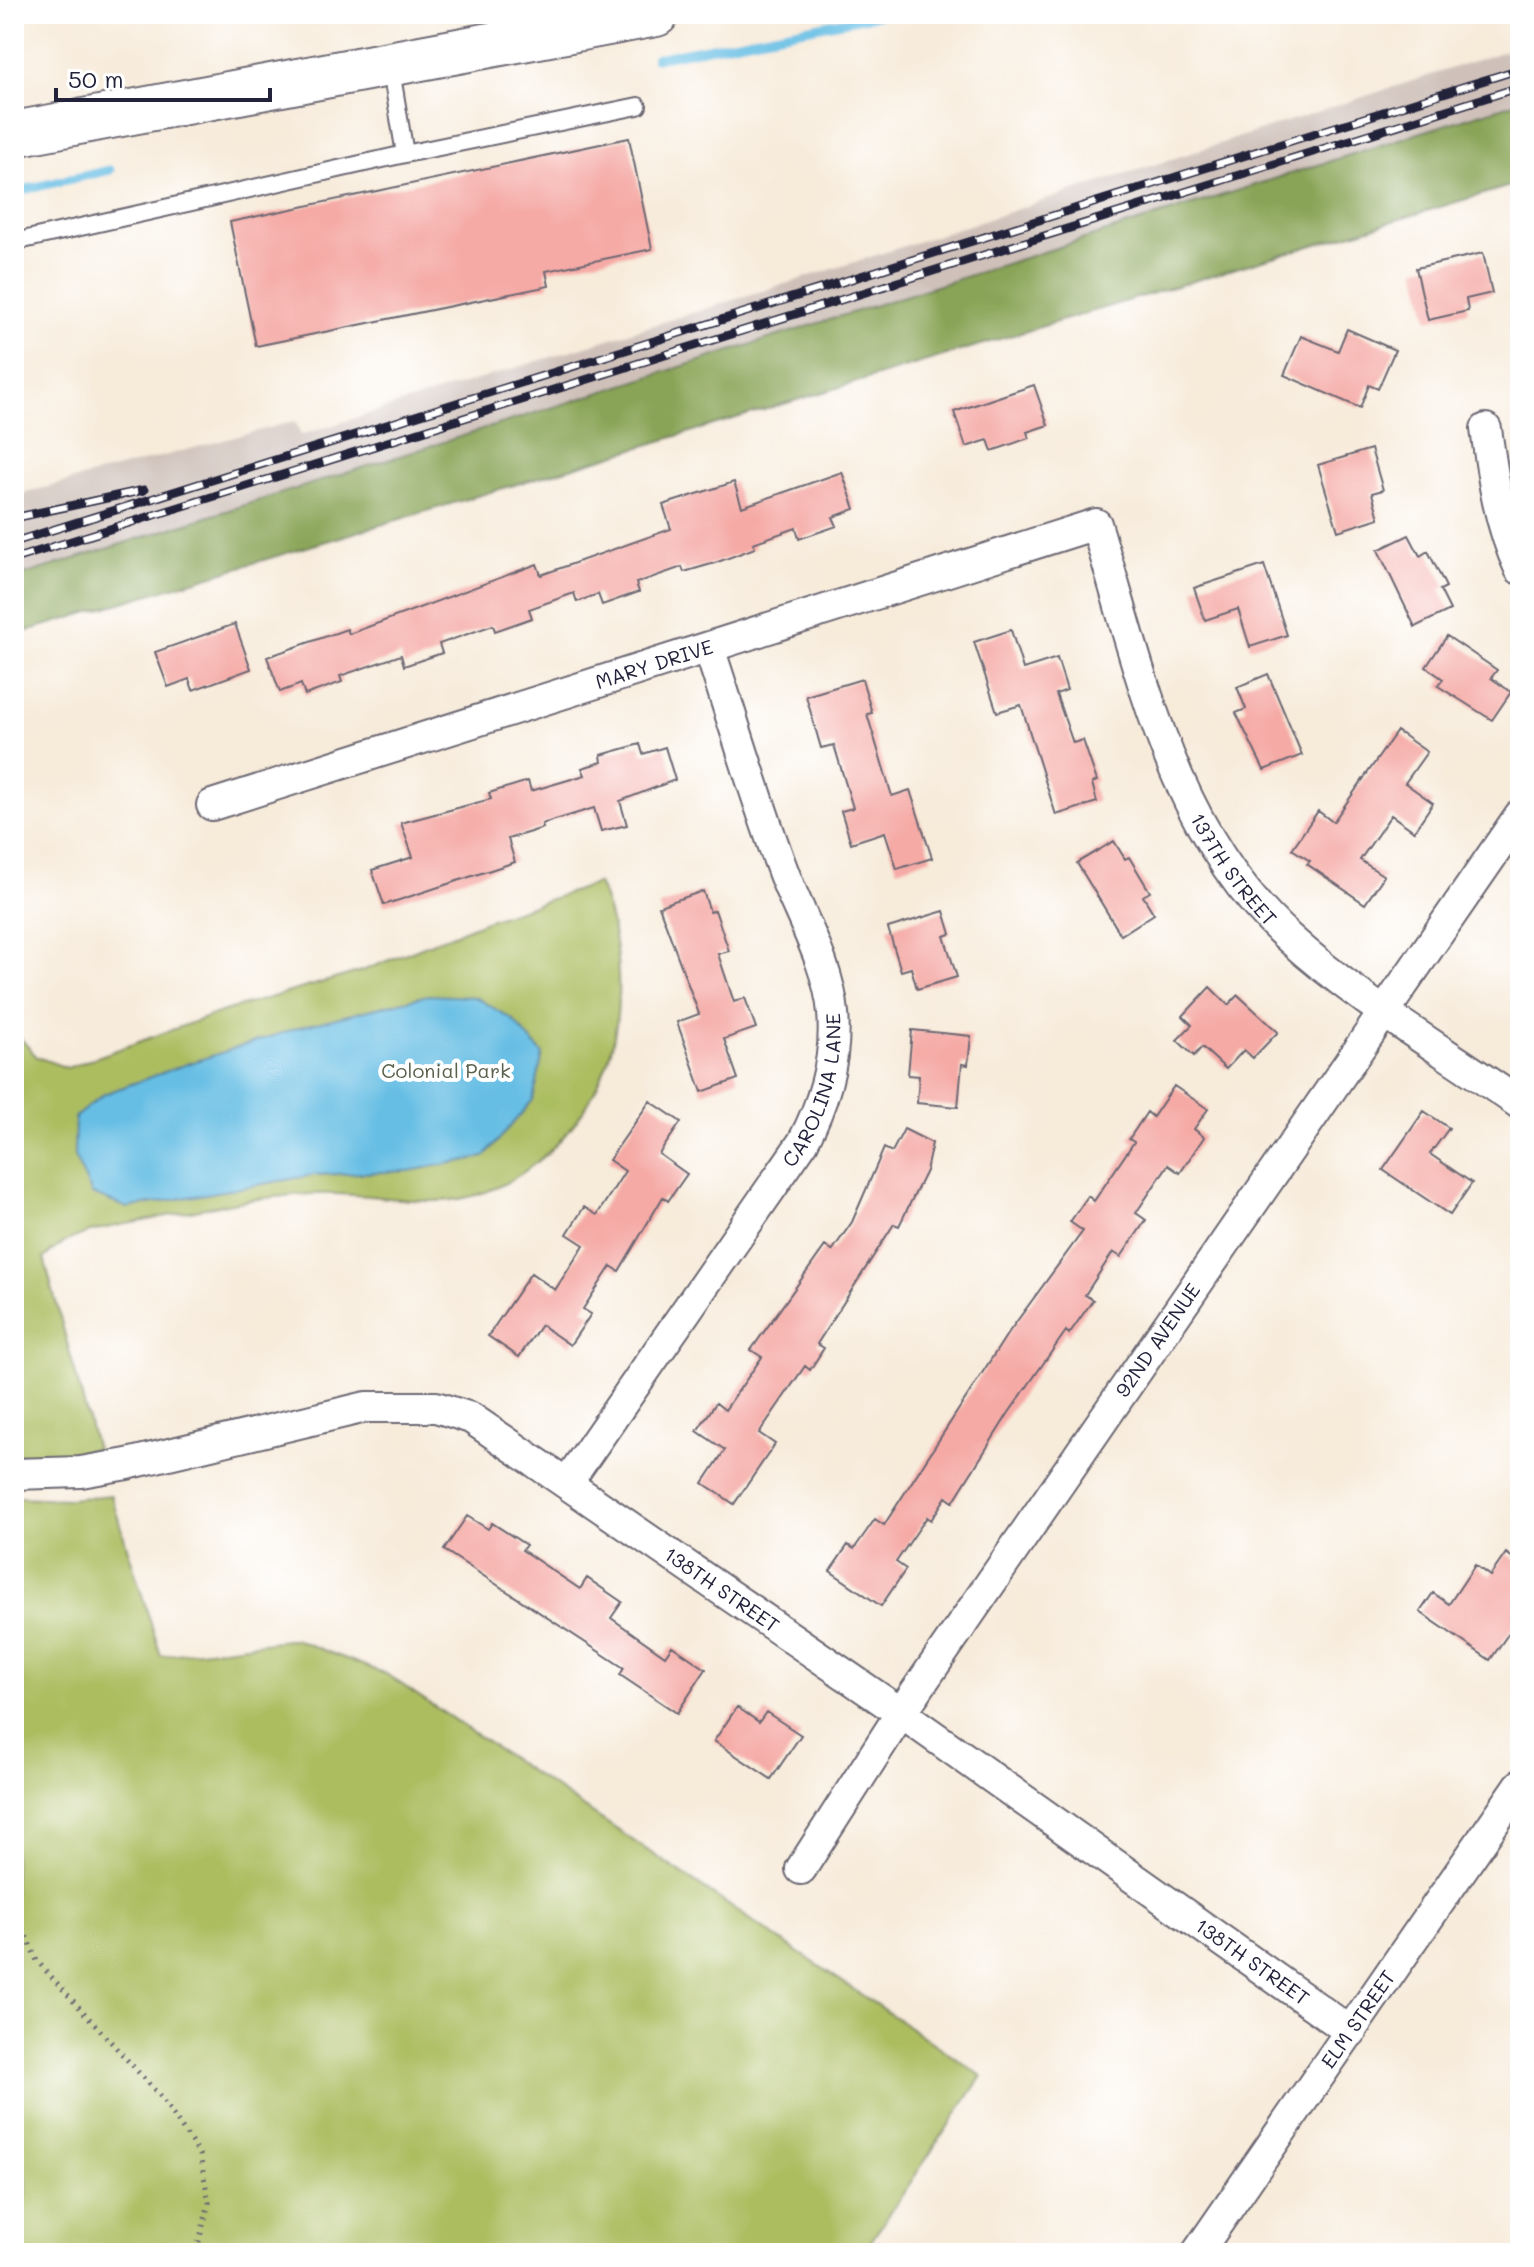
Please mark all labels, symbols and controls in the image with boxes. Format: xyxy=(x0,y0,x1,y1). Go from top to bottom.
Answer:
scale bar xyxy=(56,52,270,102)
text: 50 m xyxy=(68,63,124,94)
street label: MARY DRIVE xyxy=(592,633,716,694)
street label: 137TH STREET xyxy=(1185,808,1283,931)
street label: CAROLINA LANE xyxy=(776,1012,846,1171)
park label: Colonial Park xyxy=(381,1057,511,1083)
street label: 92ND AVENUE xyxy=(1109,1278,1205,1402)
street label: 138TH STREET xyxy=(660,1540,785,1638)
street label: 138TH STREET xyxy=(1191,1912,1315,2010)
street label: ELM STREET xyxy=(1315,1965,1400,2073)

